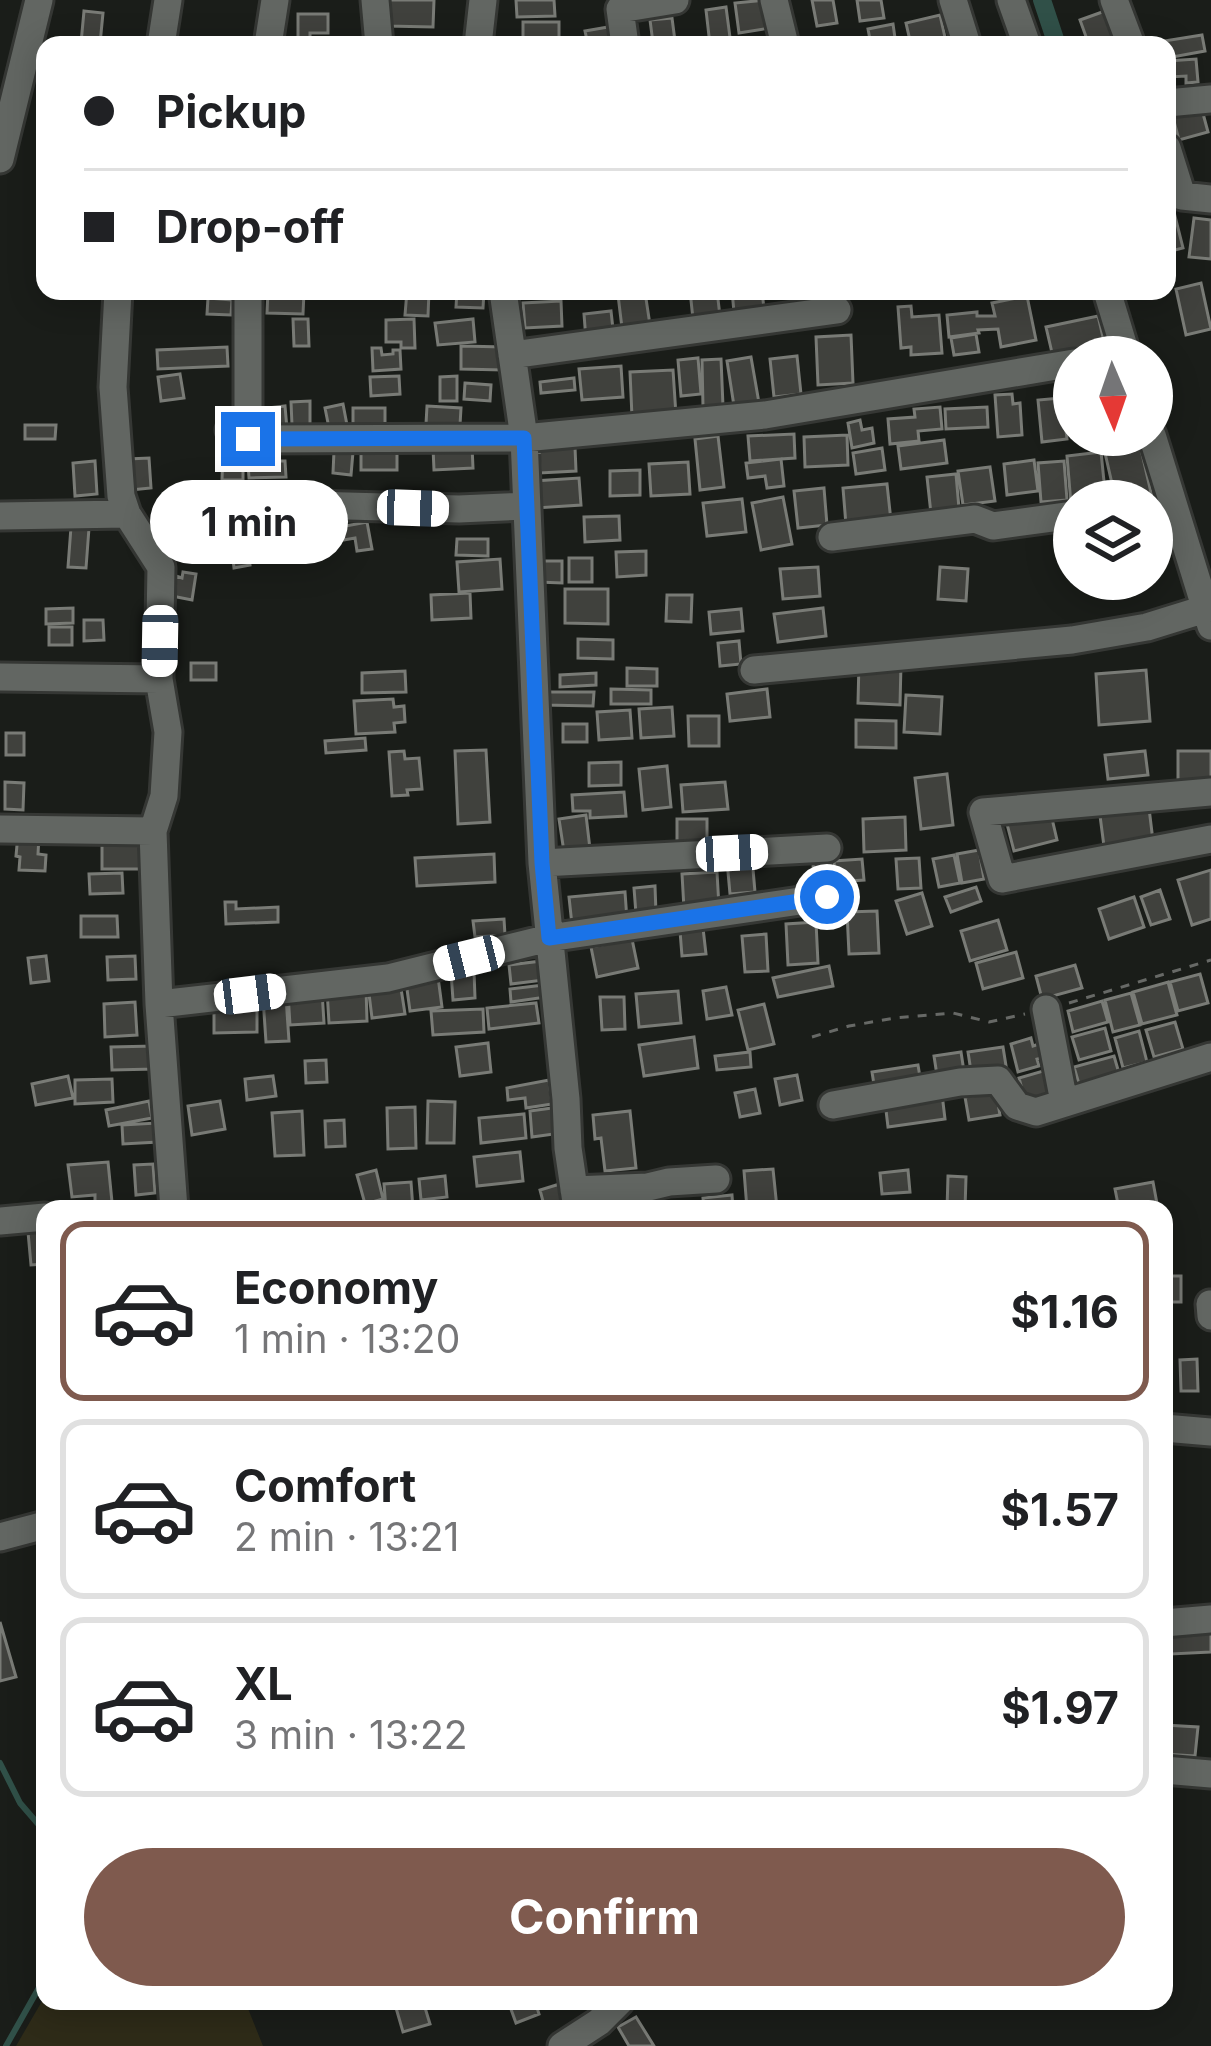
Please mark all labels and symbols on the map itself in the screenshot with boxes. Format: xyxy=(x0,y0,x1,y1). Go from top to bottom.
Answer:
north arrow xyxy=(1053,336,1173,456)
route end xyxy=(221,412,275,466)
callout: 1 min xyxy=(149,481,347,565)
car xyxy=(376,489,450,527)
car xyxy=(141,605,179,677)
car xyxy=(695,833,769,873)
route start xyxy=(800,870,854,924)
car xyxy=(430,932,508,984)
car xyxy=(212,972,288,1016)

